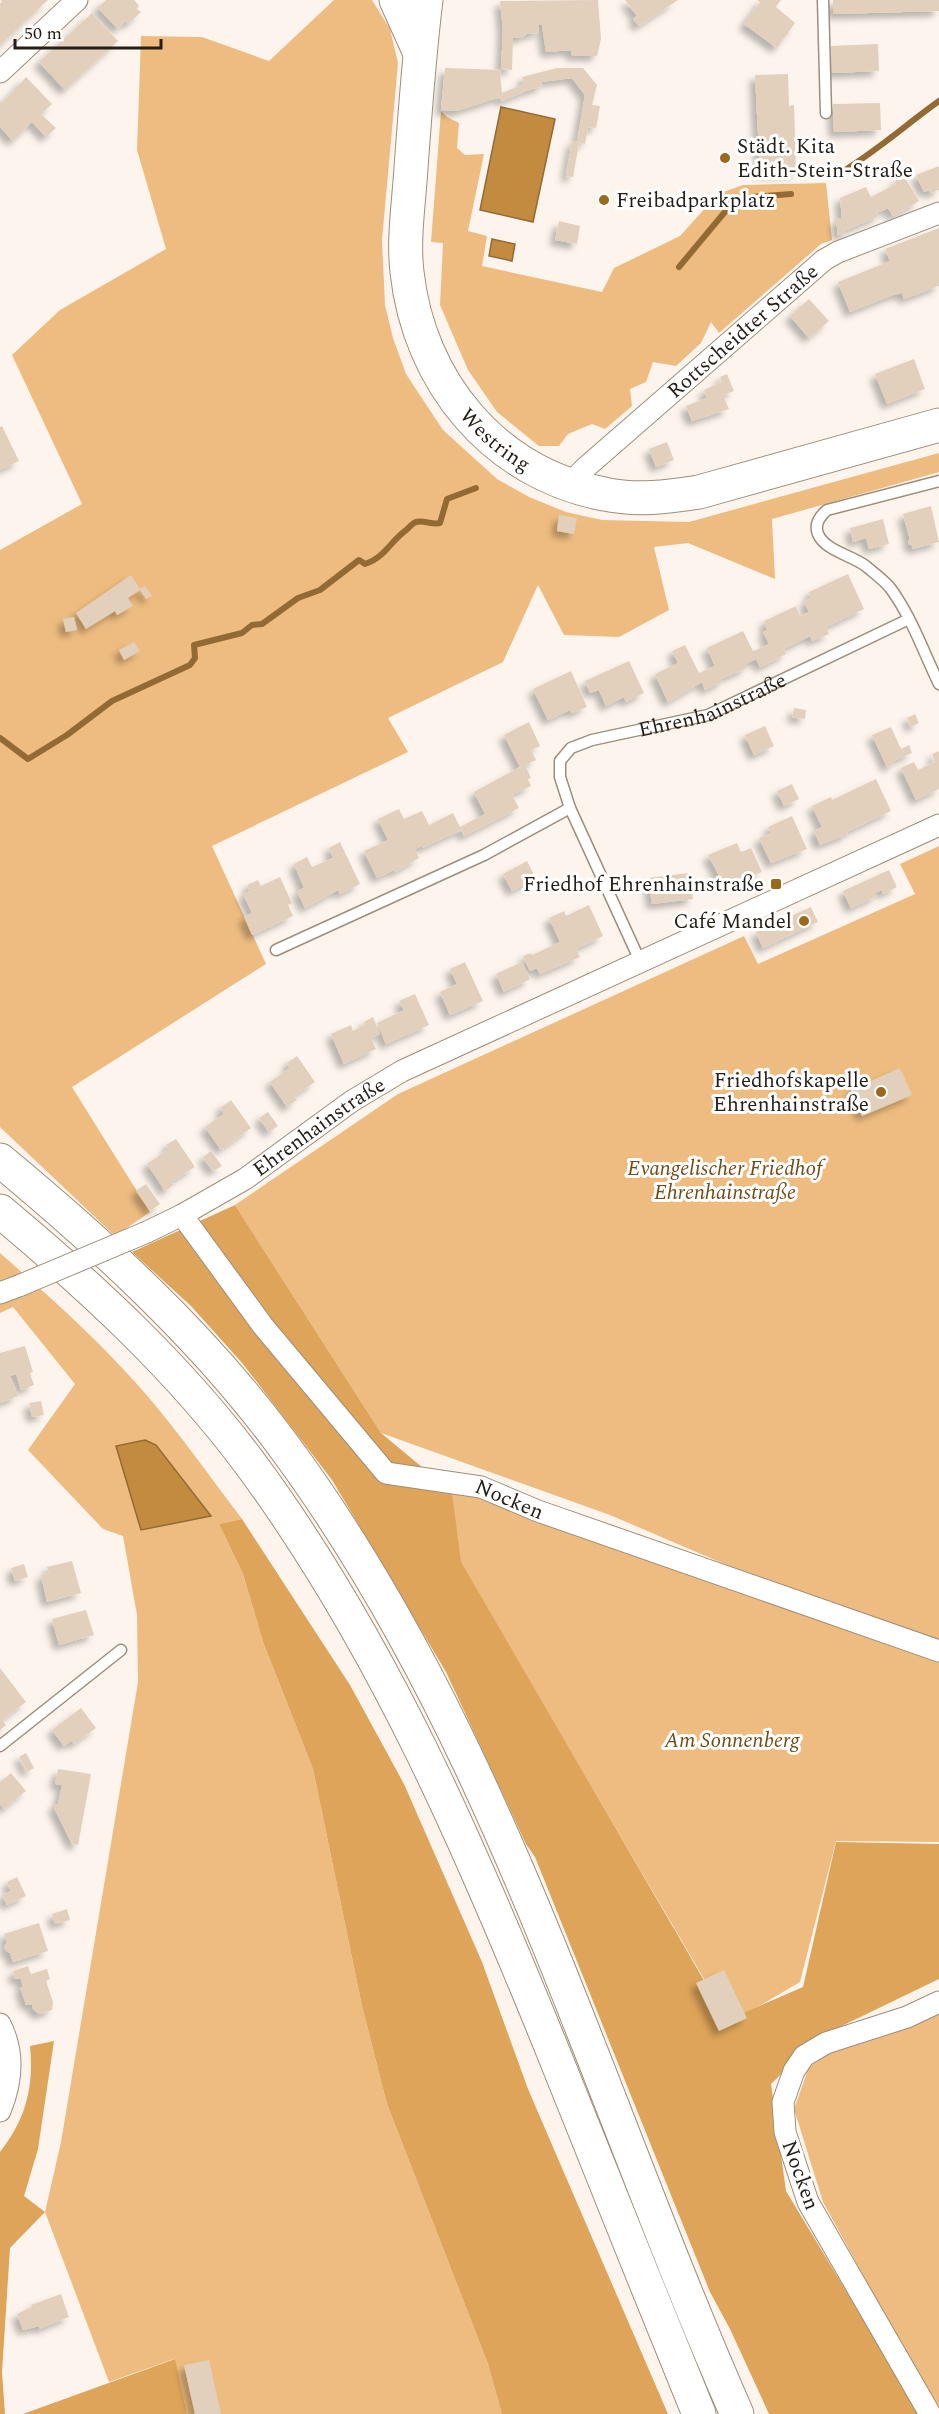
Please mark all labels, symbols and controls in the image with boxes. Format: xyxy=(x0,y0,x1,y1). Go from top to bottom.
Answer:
scale bar xyxy=(15,12,160,50)
text: 50 m xyxy=(24,20,62,47)
place label: Städt. Kita Edith-Stein-Straße xyxy=(737,131,913,187)
marker: Städt. Kita Edith-Stein-Straße xyxy=(718,151,732,165)
place label: Freibadparkplatz xyxy=(616,185,775,217)
marker: Freibadparkplatz xyxy=(597,193,611,207)
street label: Rottscheidter Straße xyxy=(660,257,826,407)
street label: Westring xyxy=(451,401,537,481)
street label: Ehrenhainstraße xyxy=(635,665,792,747)
place label: Friedhof Ehrenhainstraße xyxy=(523,869,764,901)
marker: Friedhof Ehrenhainstraße xyxy=(769,877,783,891)
place label: Café Mandel xyxy=(673,906,792,938)
marker: Café Mandel xyxy=(797,914,811,928)
place label: Friedhofskapelle Ehrenhainstraße xyxy=(713,1065,869,1121)
street label: Ehrenhainstraße xyxy=(246,1070,392,1185)
marker: Friedhofskapelle Ehrenhainstraße xyxy=(874,1085,888,1099)
park label: Evangelischer Friedhof Ehrenhainstraße xyxy=(627,1153,826,1209)
street label: Nocken xyxy=(470,1471,548,1529)
park label: Am Sonnenberg xyxy=(664,1725,800,1757)
street label: Nocken xyxy=(773,2136,827,2215)

